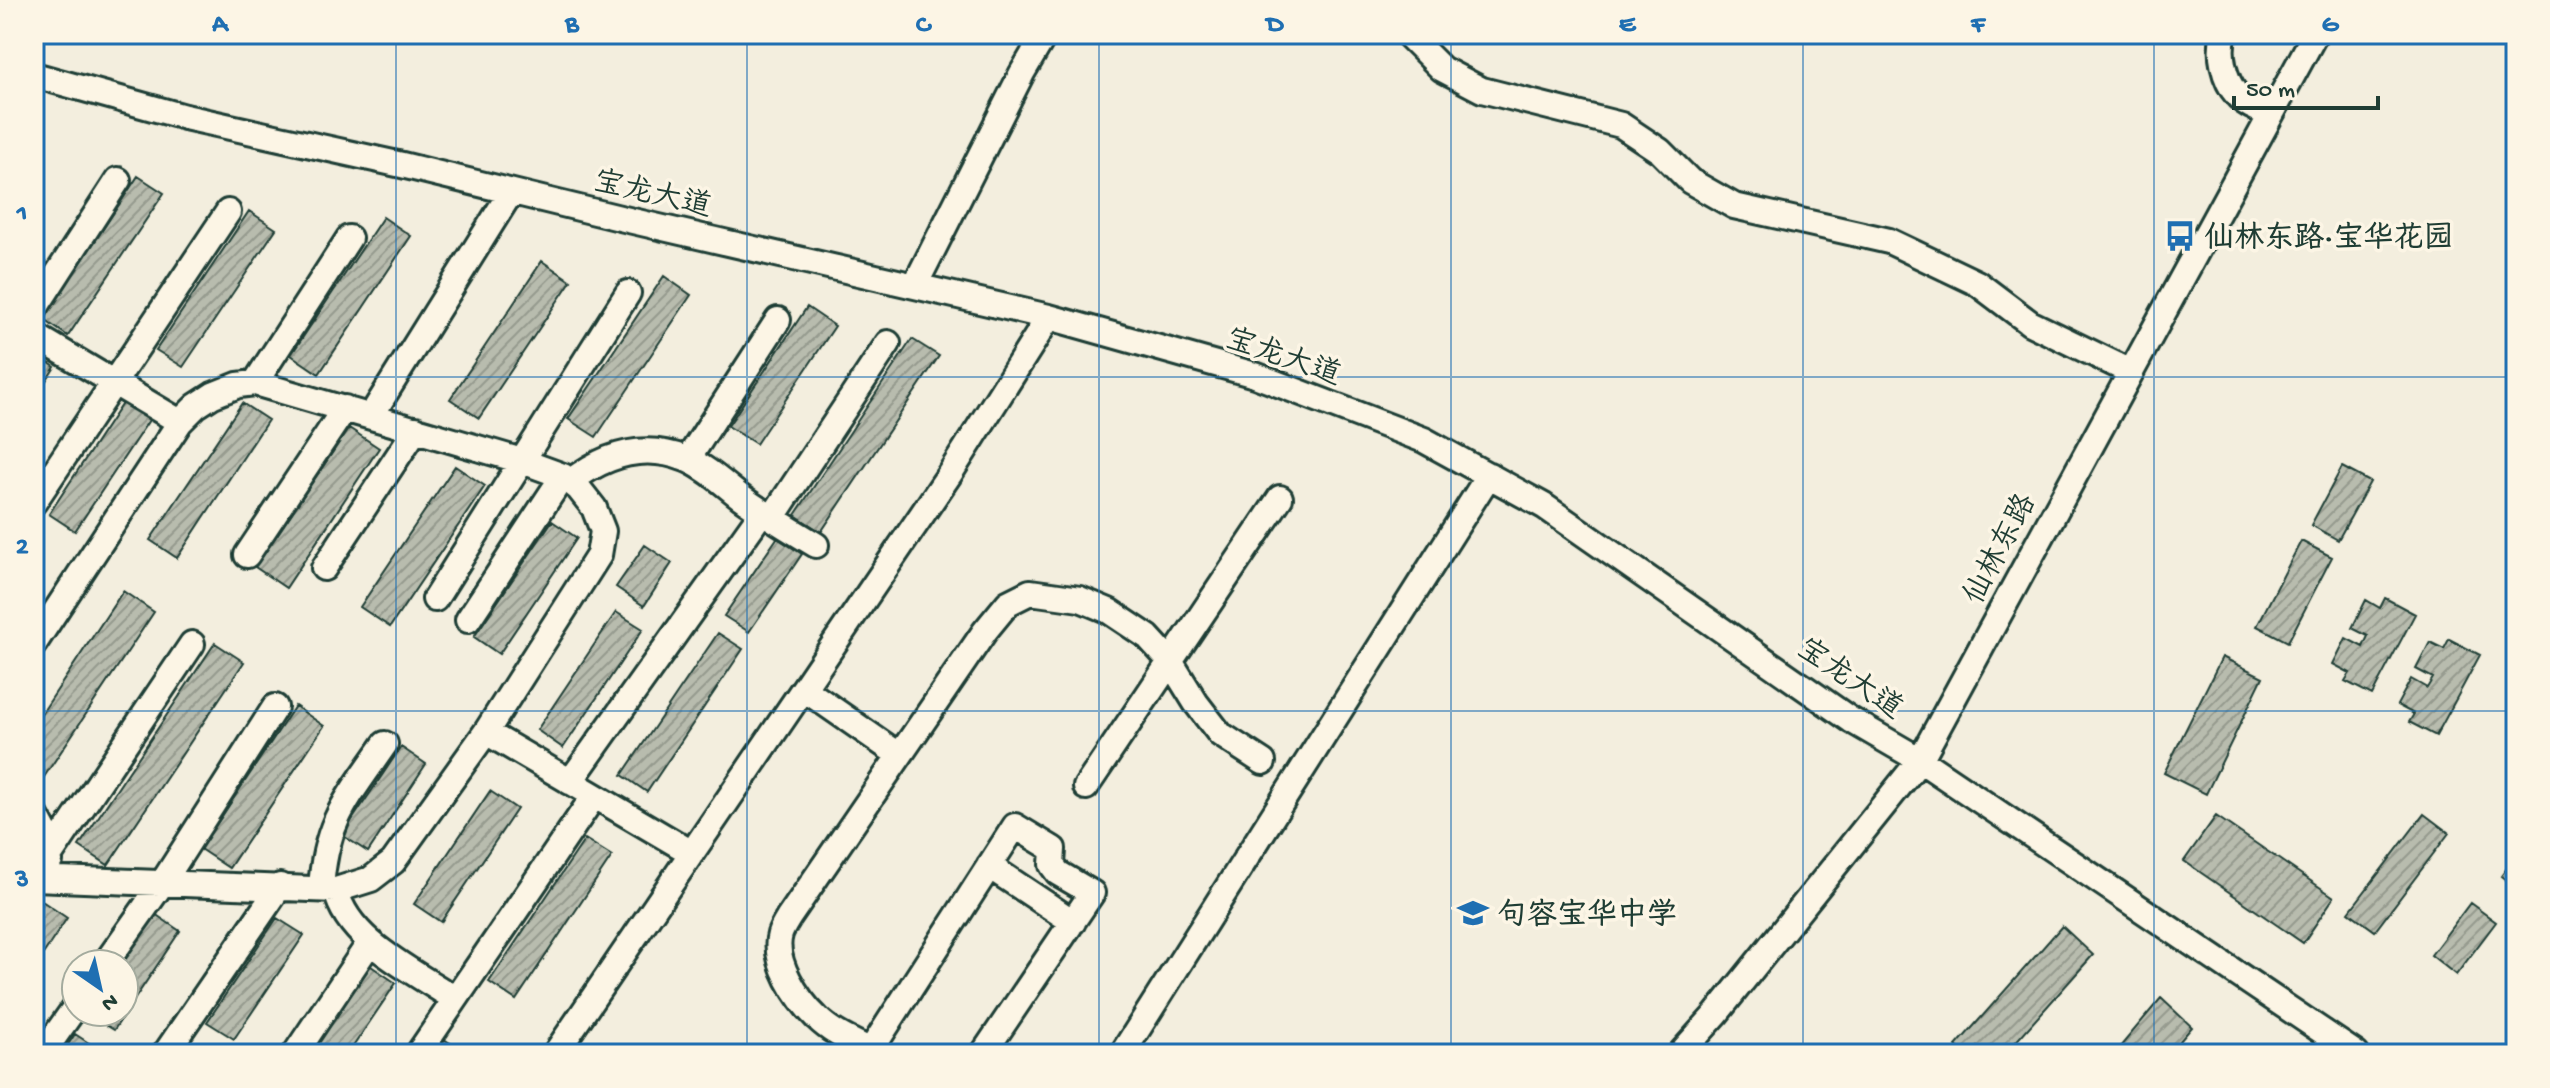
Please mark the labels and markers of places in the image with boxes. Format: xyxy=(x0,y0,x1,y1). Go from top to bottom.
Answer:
bus stop icon: 仙林东路·宝华花园 xyxy=(2163,219,2197,253)
place label: 仙林东路·宝华花园 xyxy=(2204,221,2453,258)
school or university icon: 句容宝华中学 xyxy=(1456,896,1490,930)
place label: 句容宝华中学 xyxy=(1497,897,1677,935)

